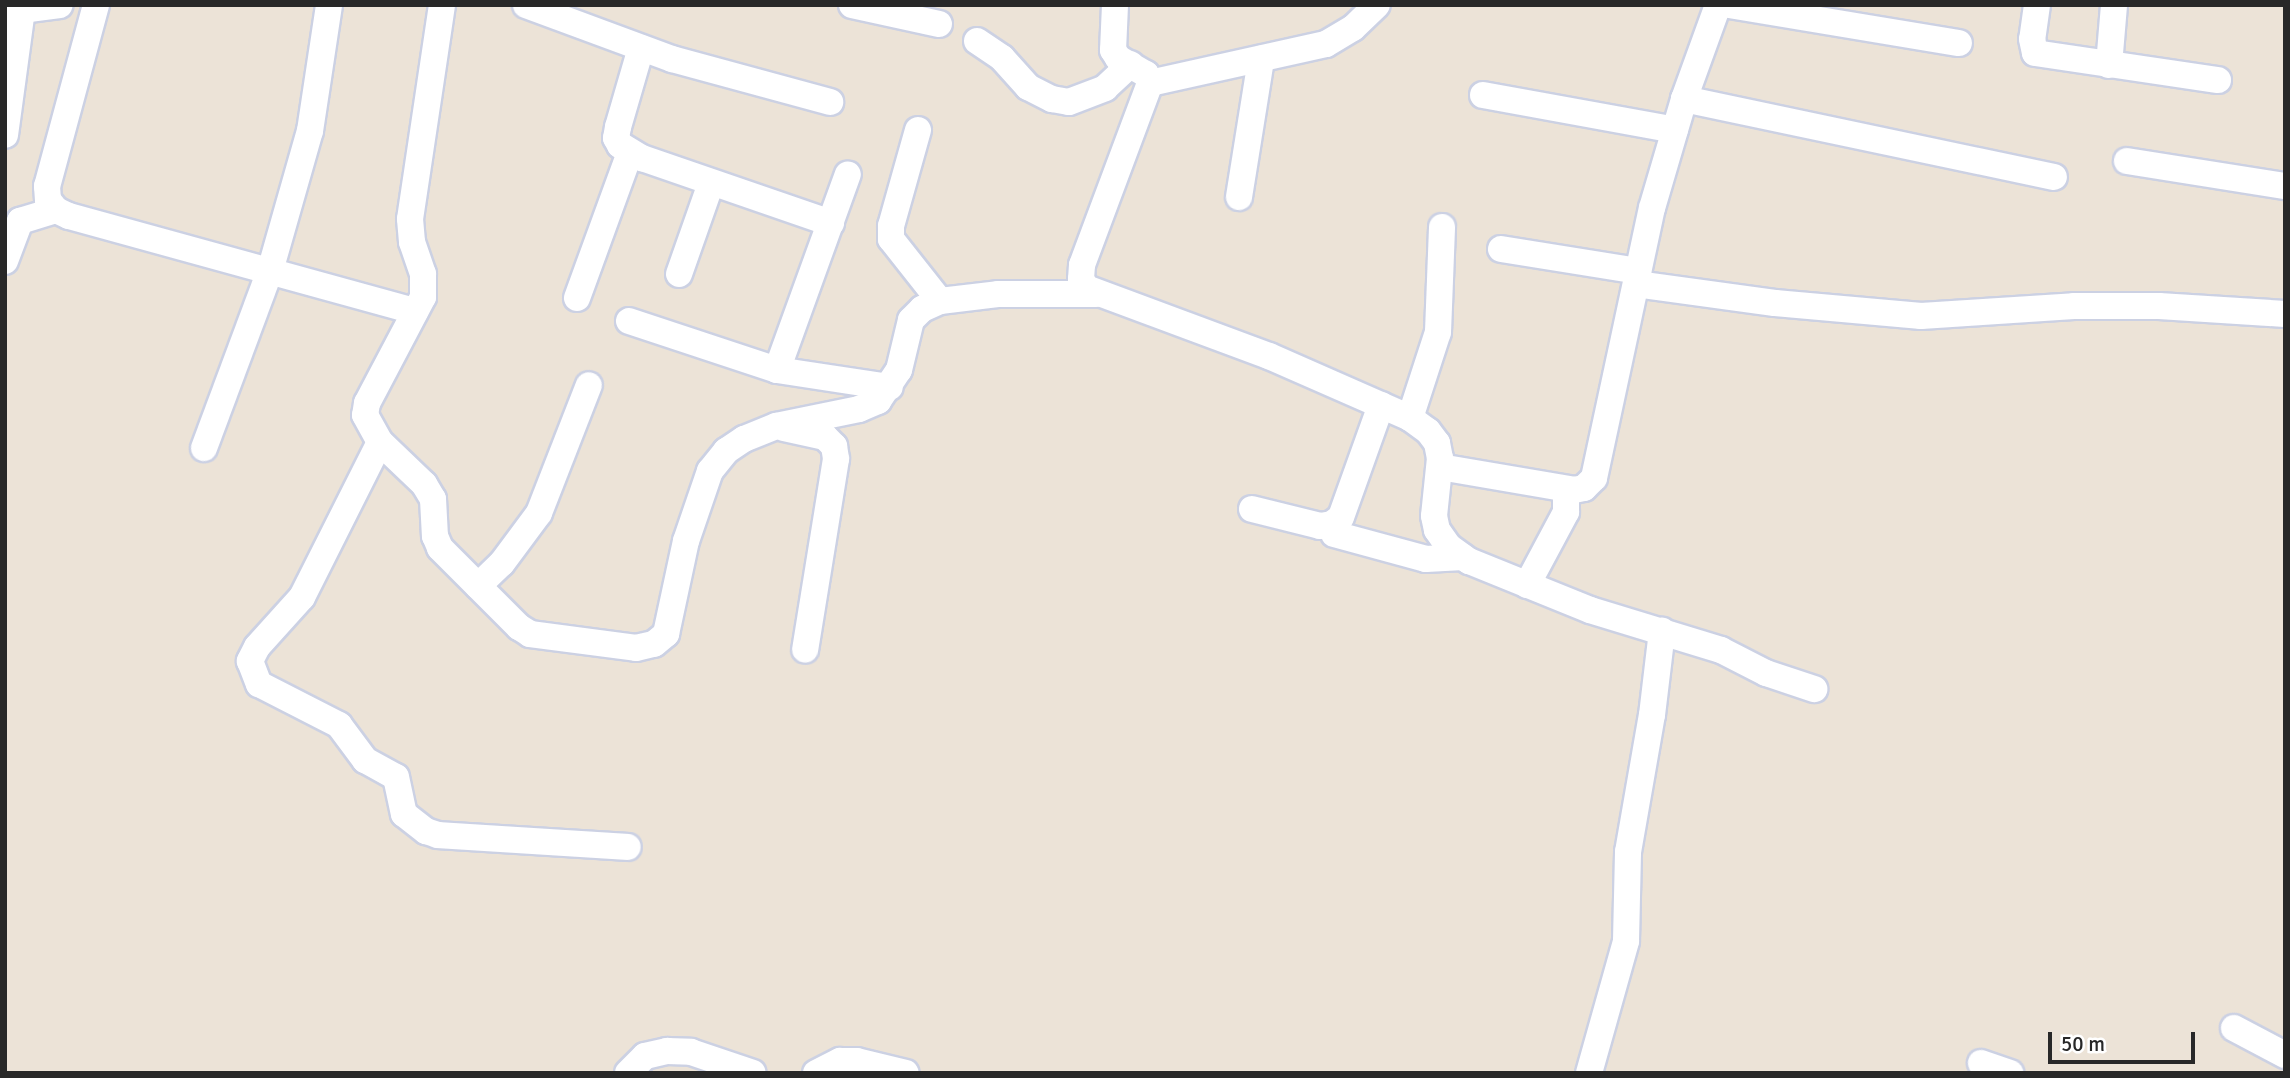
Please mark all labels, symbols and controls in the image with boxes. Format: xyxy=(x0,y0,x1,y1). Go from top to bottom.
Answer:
scale bar xyxy=(2052,1018,2199,1062)
text: 50 m xyxy=(2061,1031,2105,1057)

